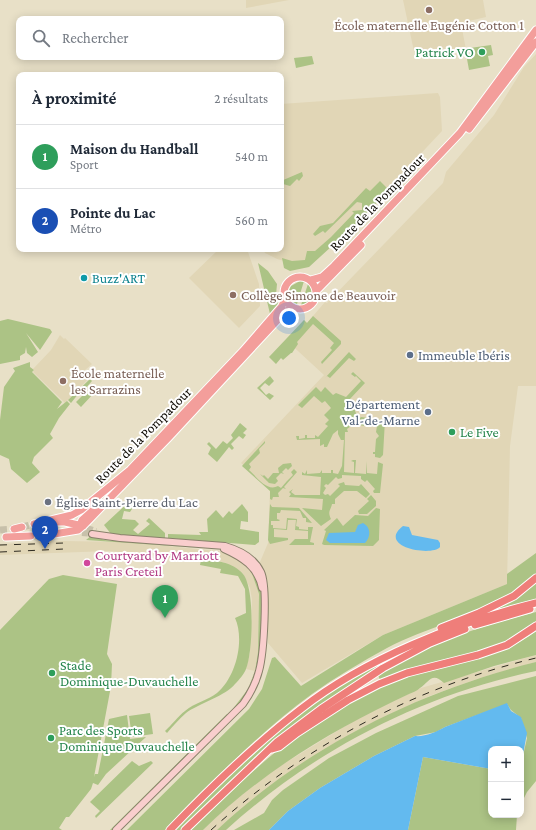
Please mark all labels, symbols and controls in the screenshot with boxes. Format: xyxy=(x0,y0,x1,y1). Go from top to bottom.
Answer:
marker: École maternelle Eugénie Cotton 1 xyxy=(424,5,434,15)
search box xyxy=(16,16,284,60)
place label: École maternelle Eugénie Cotton 1 xyxy=(334,17,524,33)
icon: search xyxy=(30,27,52,49)
text: Rechercher xyxy=(62,30,129,46)
place label: Patrick VO xyxy=(415,44,474,60)
marker: Patrick VO xyxy=(477,47,487,57)
text: À proximité xyxy=(32,89,116,108)
text: 2 résultats xyxy=(214,91,268,106)
text: Maison du Handball xyxy=(70,141,198,157)
text: 1 xyxy=(43,149,47,164)
text: 540 m xyxy=(235,149,268,164)
street label: Route de la Pompadour xyxy=(326,150,428,254)
text: Sport xyxy=(70,157,98,172)
text: Pointe du Lac xyxy=(70,205,156,221)
text: 2 xyxy=(42,213,48,228)
text: 560 m xyxy=(235,213,268,228)
text: Métro xyxy=(70,221,102,236)
place label: Buzz'ART xyxy=(92,270,145,286)
marker: Buzz'ART xyxy=(79,273,89,283)
place label: Collège Simone de Beauvoir xyxy=(241,287,396,303)
marker: Collège Simone de Beauvoir xyxy=(228,290,238,300)
your location xyxy=(279,308,299,328)
place label: Immeuble Ibéris xyxy=(418,347,510,363)
marker: Immeuble Ibéris xyxy=(405,350,415,360)
place label: École maternelle les Sarrazins xyxy=(71,365,164,397)
marker: École maternelle les Sarrazins xyxy=(58,376,68,386)
street label: Route de la Pompadour xyxy=(91,383,195,487)
place label: Département Val-de-Marne xyxy=(342,396,420,428)
marker: Département Val-de-Marne xyxy=(423,407,433,417)
place label: Le Five xyxy=(460,424,499,440)
marker: Le Five xyxy=(447,427,457,437)
place label: Église Saint-Pierre du Lac xyxy=(56,494,198,510)
marker: Église Saint-Pierre du Lac xyxy=(43,497,53,507)
pin: 2 xyxy=(32,516,58,549)
place label: Courtyard by Marriott Paris Creteil xyxy=(95,547,219,579)
marker: Courtyard by Marriott Paris Creteil xyxy=(82,558,92,568)
pin: 1 xyxy=(152,585,178,618)
place label: Stade Dominique-Duvauchelle xyxy=(60,657,198,689)
marker: Stade Dominique-Duvauchelle xyxy=(47,668,57,678)
place label: Parc des Sports Dominique Duvauchelle xyxy=(59,722,195,754)
marker: Parc des Sports Dominique Duvauchelle xyxy=(46,733,56,743)
map controls xyxy=(488,746,524,818)
button: + xyxy=(488,746,524,782)
button: − xyxy=(488,782,524,818)

